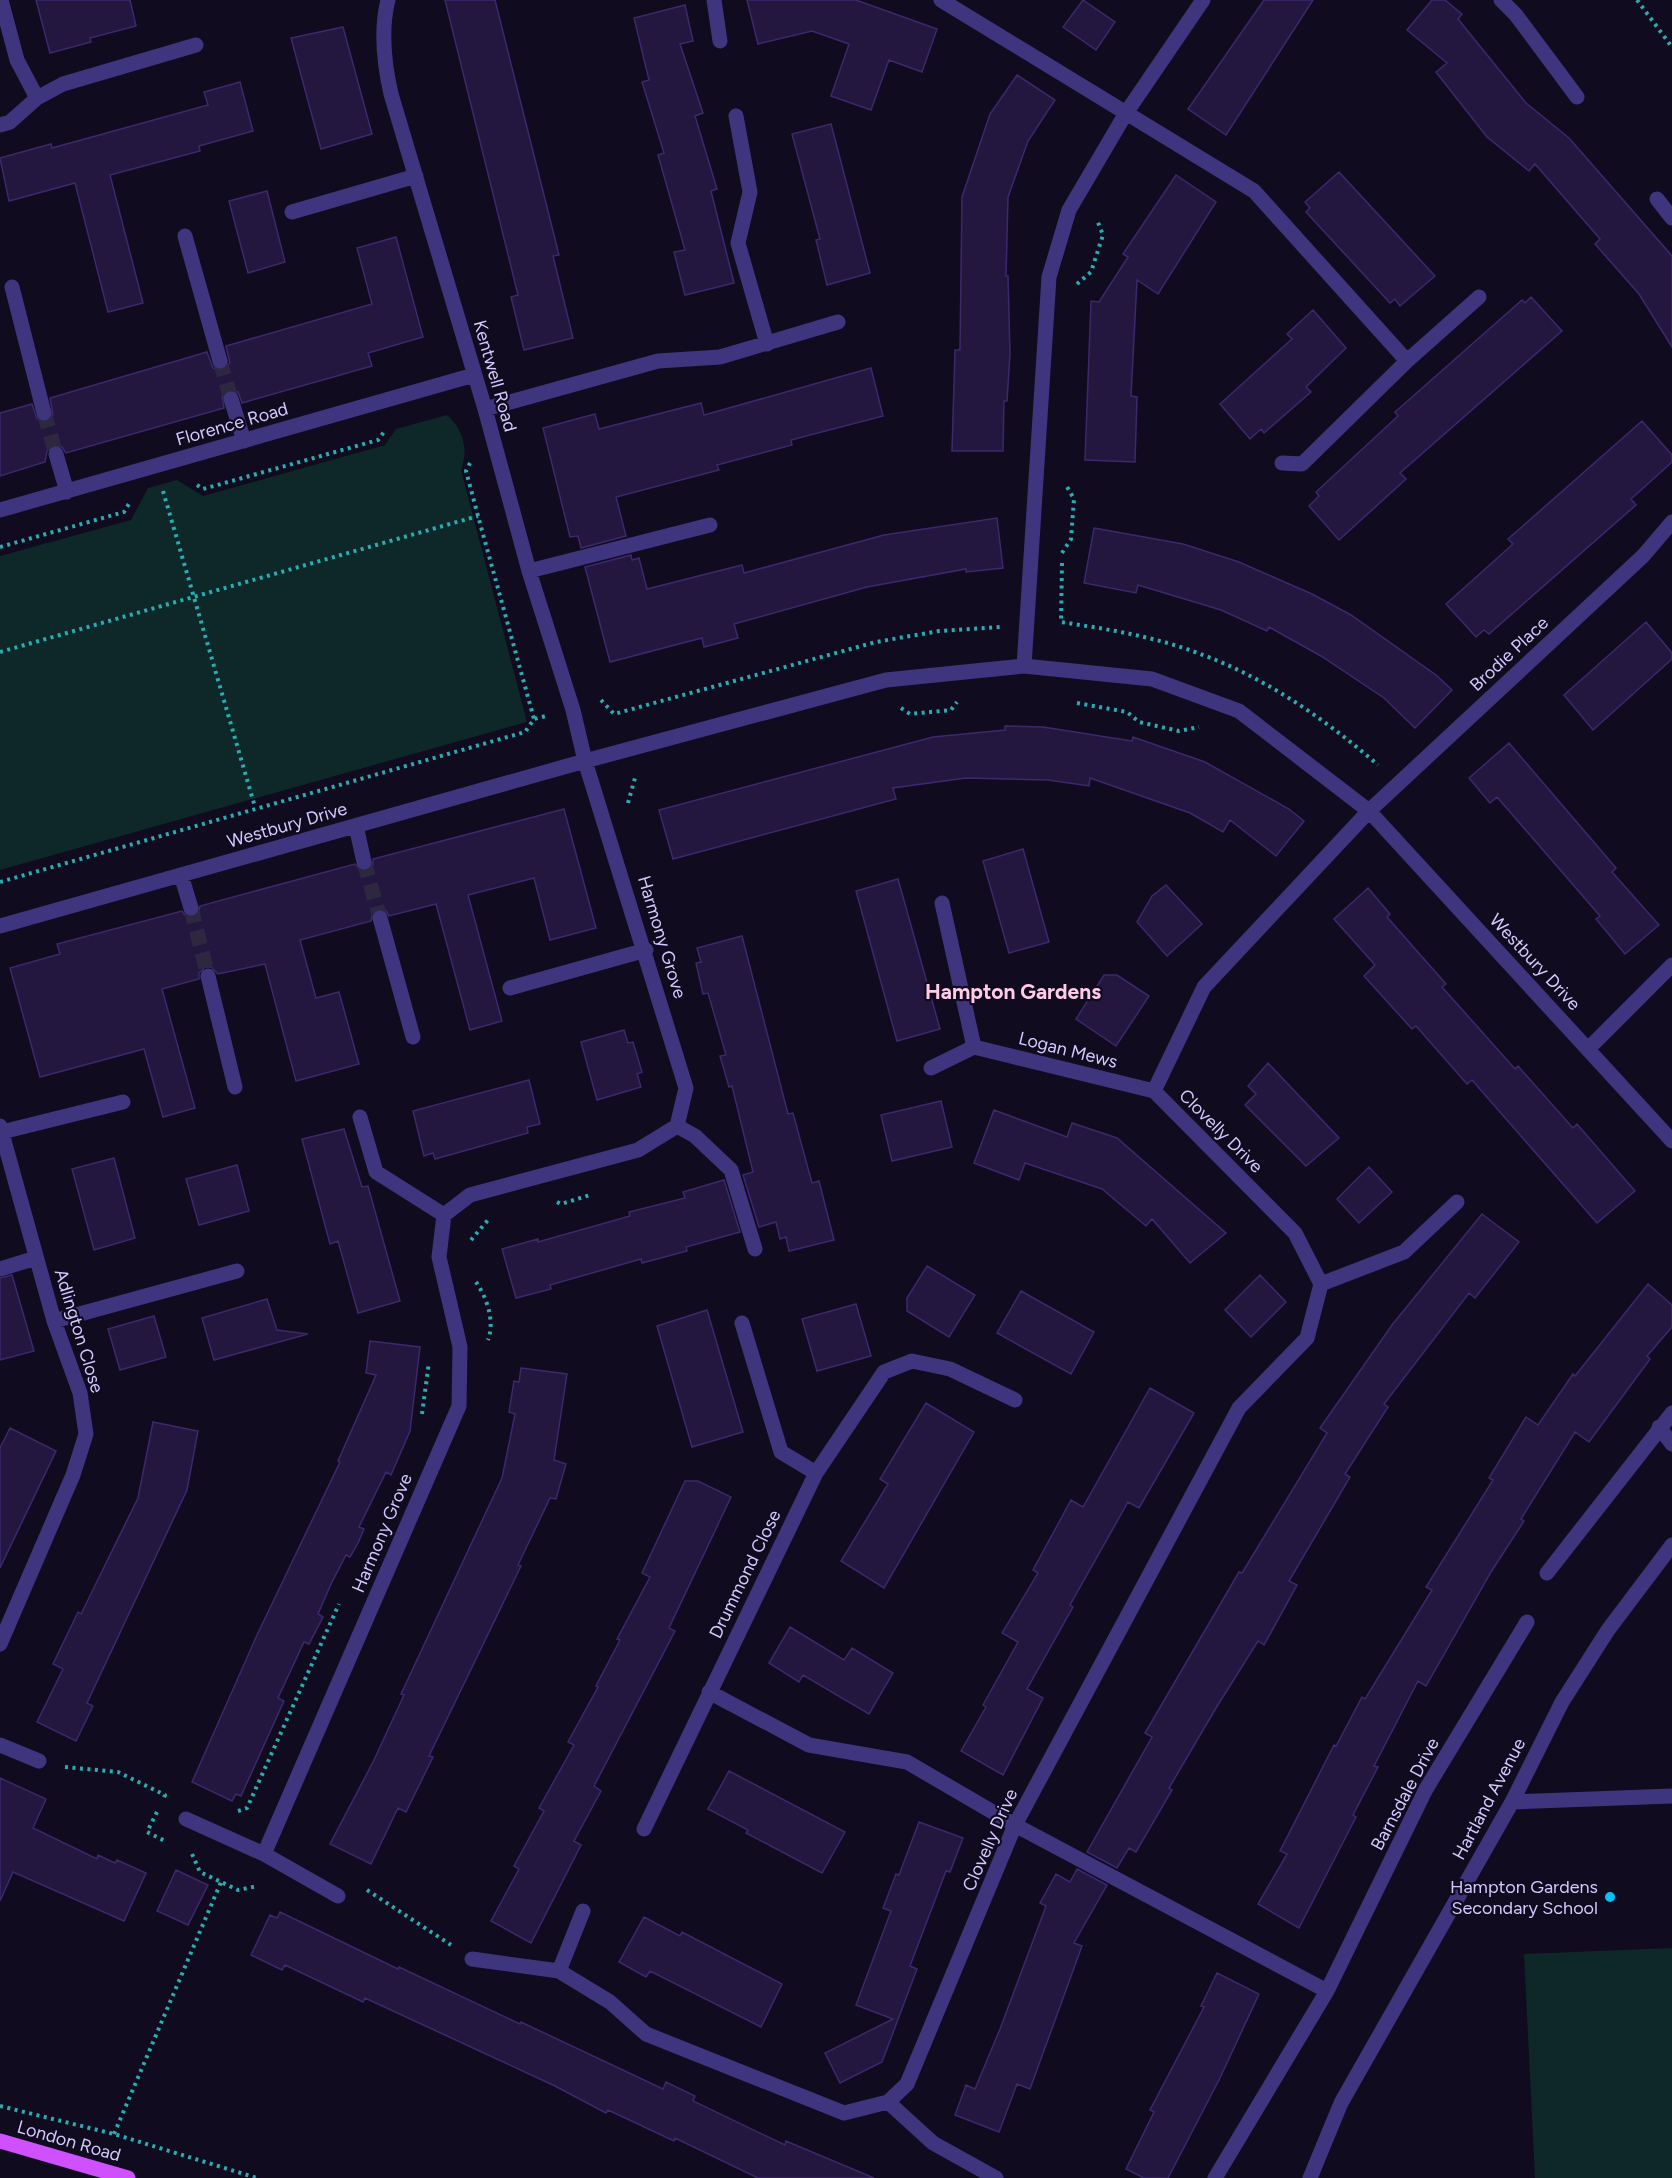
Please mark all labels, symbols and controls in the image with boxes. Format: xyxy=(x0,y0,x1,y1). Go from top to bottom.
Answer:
street label: Kentwell Road xyxy=(469,318,521,434)
street label: Florence Road xyxy=(173,397,291,451)
street label: Brodie Place xyxy=(1465,612,1553,696)
street label: Westbury Drive xyxy=(224,797,350,853)
street label: Harmony Grove xyxy=(633,873,691,1001)
street label: Westbury Drive xyxy=(1485,909,1585,1015)
district label: Hampton Gardens xyxy=(925,979,1101,1004)
street label: Logan Mews xyxy=(1016,1027,1120,1073)
street label: Clovelly Drive xyxy=(1174,1084,1268,1178)
street label: Adlington Close xyxy=(50,1266,108,1396)
street label: Harmony Grove xyxy=(347,1470,417,1596)
street label: Drummond Close xyxy=(704,1506,786,1642)
street label: Barnsdale Drive xyxy=(1366,1734,1444,1854)
street label: Hartland Avenue xyxy=(1448,1734,1530,1864)
street label: Clovelly Drive xyxy=(958,1785,1022,1895)
place label: Hampton Gardens Secondary School xyxy=(1450,1876,1598,1919)
marker: Hampton Gardens Secondary School xyxy=(1603,1890,1617,1904)
street label: London Road xyxy=(15,2116,123,2166)

